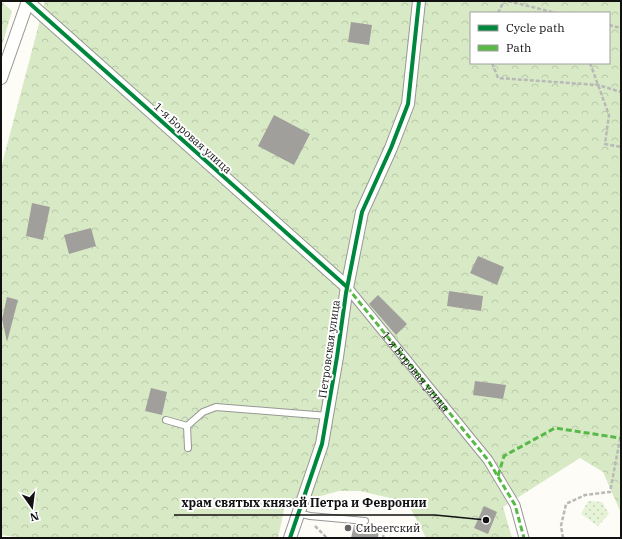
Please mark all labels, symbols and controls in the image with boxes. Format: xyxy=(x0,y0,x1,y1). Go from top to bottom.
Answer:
legend xyxy=(470,12,610,64)
text: Cycle path xyxy=(506,20,565,35)
text: Path xyxy=(506,40,532,55)
street label: 1-я Боровая улица xyxy=(151,99,235,177)
street label: Петровская улица xyxy=(315,299,343,399)
street label: 1-я Боровая улица xyxy=(379,328,453,415)
north arrow xyxy=(12,487,52,527)
callout: храм святых князей Петра и Февронии xyxy=(174,491,435,515)
text: храм святых князей Петра и Февронии xyxy=(181,495,427,510)
text: N xyxy=(28,509,40,525)
place label: Сиbeerский xyxy=(356,521,420,535)
marker: Сиbeerский xyxy=(343,523,353,533)

